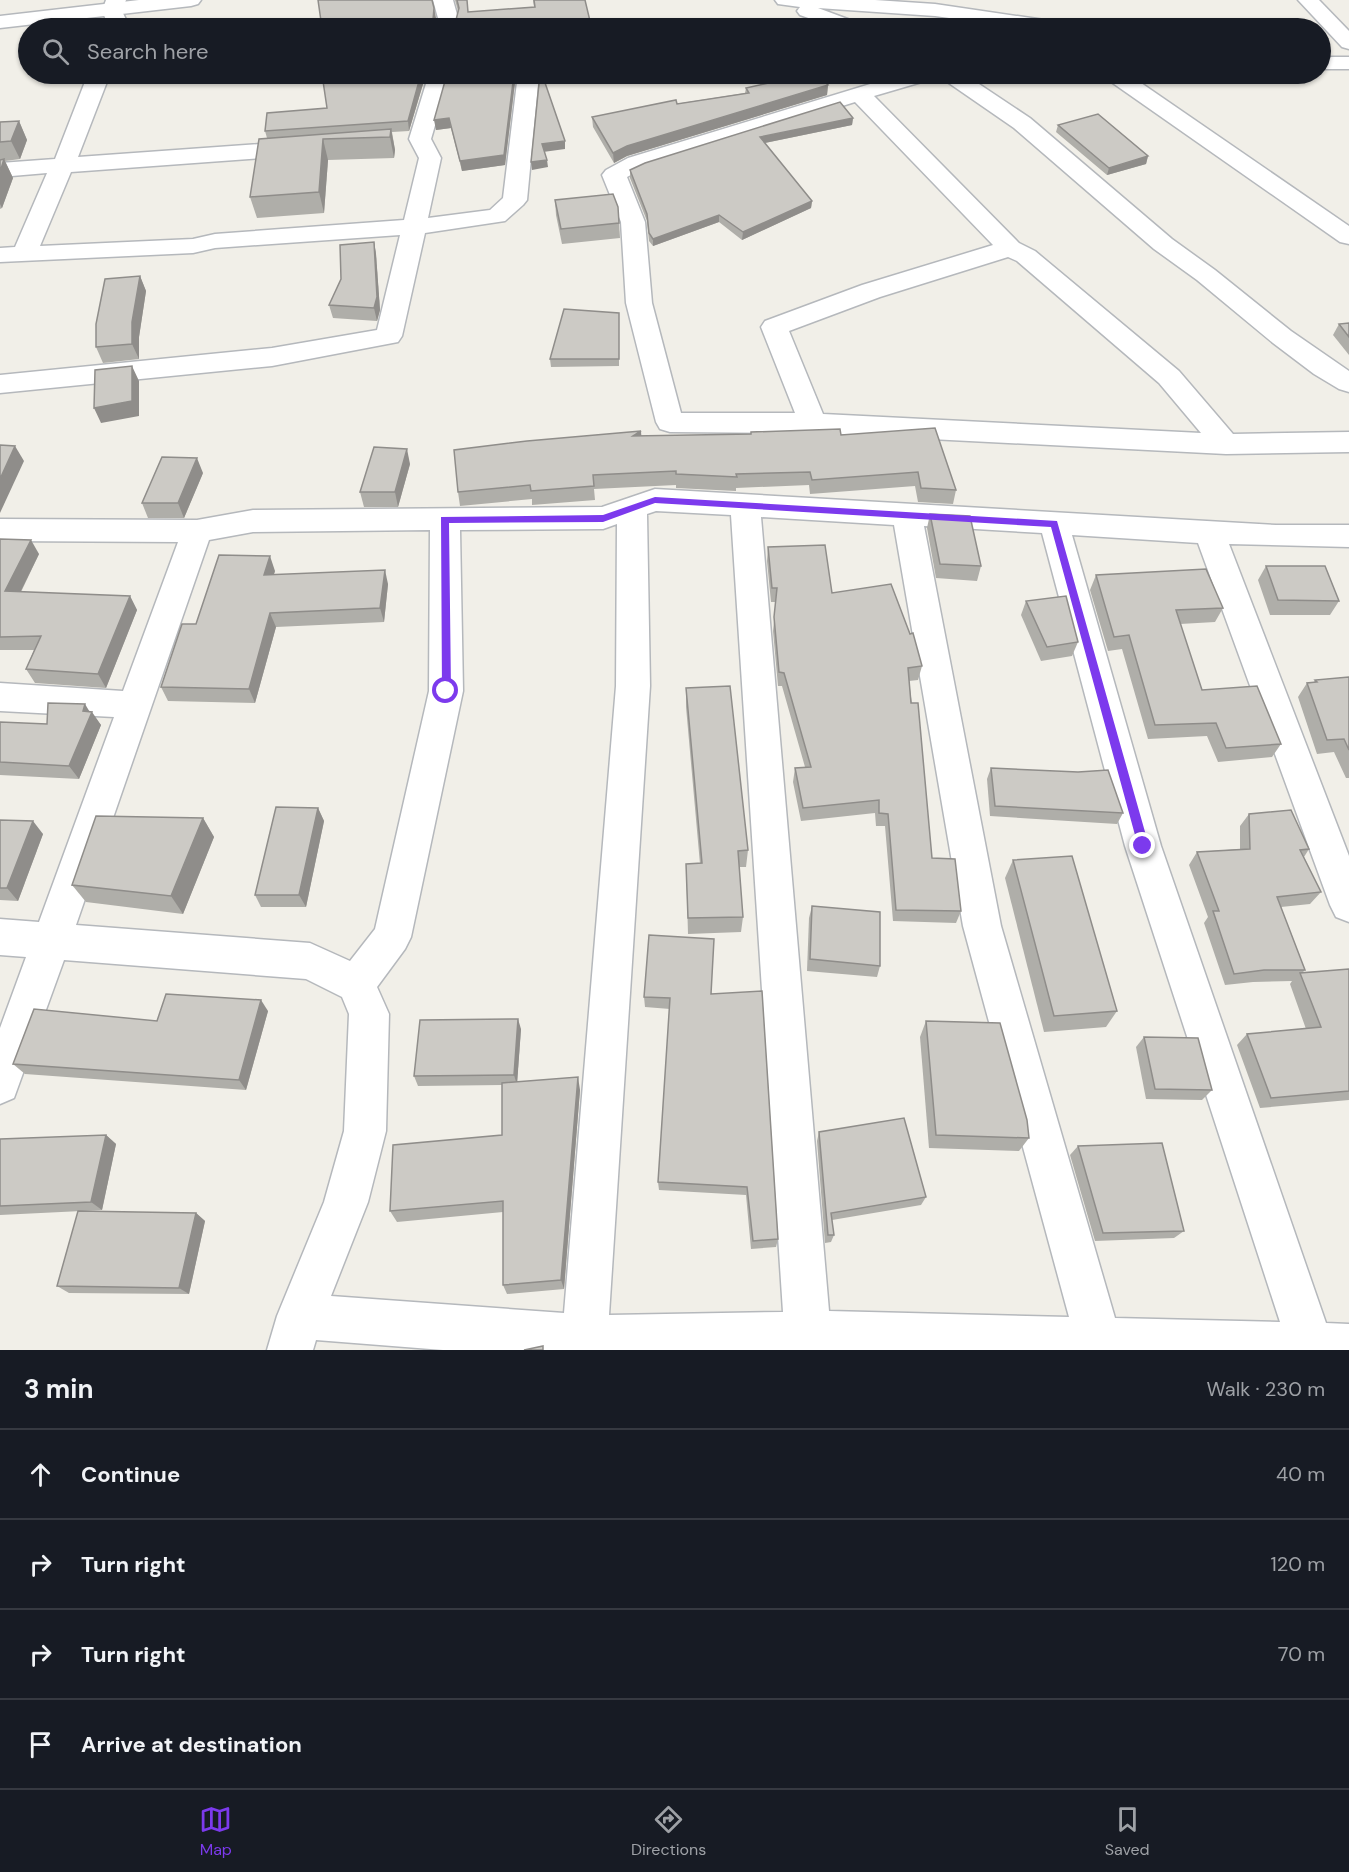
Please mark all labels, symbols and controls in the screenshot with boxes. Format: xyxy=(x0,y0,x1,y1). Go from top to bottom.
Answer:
search box xyxy=(18,18,1331,84)
icon: search xyxy=(39,35,72,68)
text: Search here xyxy=(87,37,208,66)
route start xyxy=(432,677,458,703)
route end xyxy=(1129,832,1155,858)
text: 3 min xyxy=(24,1372,93,1406)
text: Walk · 230 m xyxy=(1206,1376,1325,1402)
icon: ahead xyxy=(24,1458,57,1491)
text: Continue xyxy=(81,1460,180,1489)
text: 40 m xyxy=(1276,1461,1325,1487)
icon: right xyxy=(24,1548,57,1581)
text: Turn right xyxy=(81,1550,186,1579)
text: 120 m xyxy=(1271,1551,1325,1577)
icon: right xyxy=(24,1638,57,1671)
text: Turn right xyxy=(81,1640,186,1669)
text: 70 m xyxy=(1278,1641,1325,1667)
icon: arrive xyxy=(24,1728,57,1761)
text: Arrive at destination xyxy=(81,1730,302,1759)
tab: Map xyxy=(199,1803,232,1860)
tab: Directions xyxy=(631,1803,706,1860)
tab: Saved xyxy=(1105,1803,1150,1860)

